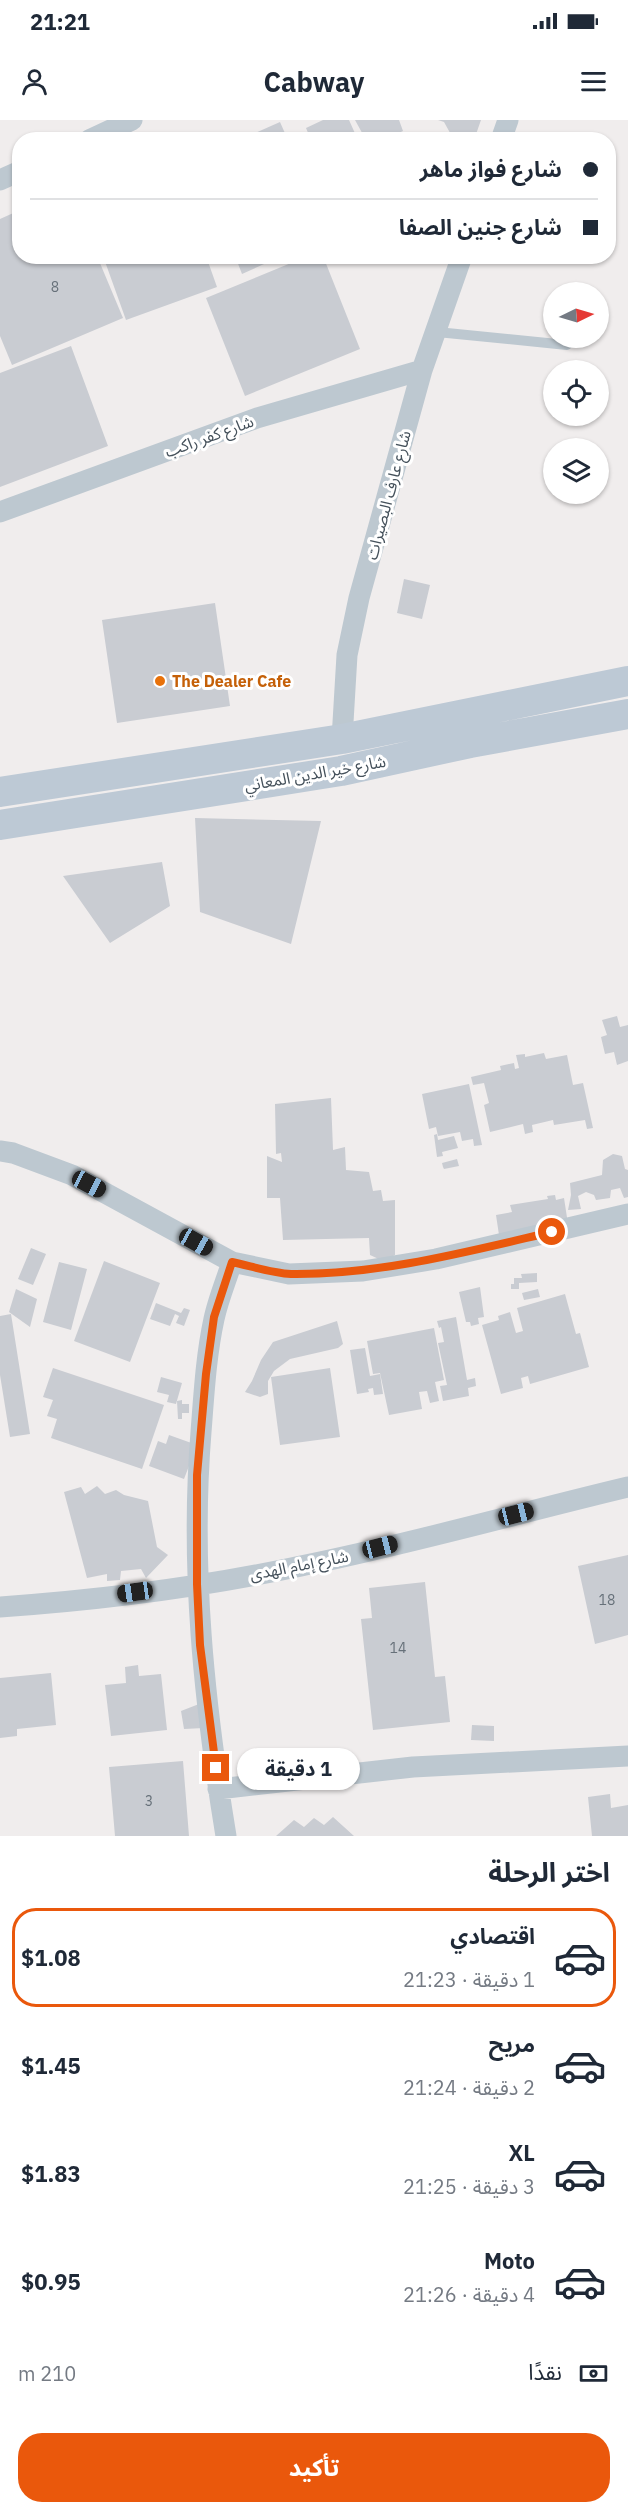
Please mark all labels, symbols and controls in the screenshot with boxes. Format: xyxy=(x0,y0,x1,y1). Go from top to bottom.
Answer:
text: 21:21 xyxy=(30,7,90,36)
text: Cabway xyxy=(264,64,364,99)
icon: person xyxy=(18,65,51,98)
icon: menu xyxy=(577,65,610,98)
text: شارع فواز ماهر xyxy=(420,154,562,183)
text: شارع جنين الصفا xyxy=(399,212,562,241)
house number: 8 xyxy=(51,278,59,296)
north arrow xyxy=(543,282,609,348)
map controls xyxy=(543,282,609,504)
button: locate xyxy=(543,360,609,426)
street label: شارع كفر راكب xyxy=(162,411,257,464)
street label: شارع عارف البصيرات xyxy=(361,428,418,563)
button: layers xyxy=(543,438,609,504)
place label: The Dealer Cafe xyxy=(172,671,291,691)
marker: The Dealer Cafe xyxy=(153,674,167,688)
street label: شارع خير الدين المعاني xyxy=(243,751,388,798)
car xyxy=(69,1168,109,1200)
route start xyxy=(538,1218,565,1245)
car xyxy=(176,1225,216,1259)
car xyxy=(496,1501,536,1527)
car xyxy=(360,1534,400,1560)
street label: شارع إمام الهدى xyxy=(248,1546,351,1587)
car xyxy=(116,1581,154,1603)
house number: 18 xyxy=(599,1591,615,1609)
house number: 14 xyxy=(390,1639,406,1657)
callout: 1 دقيقة xyxy=(237,1747,360,1789)
route end xyxy=(202,1754,229,1781)
text: 1 دقيقة xyxy=(265,1755,332,1782)
house number: 3 xyxy=(145,1792,153,1810)
text: اختر الرحلة xyxy=(488,1854,610,1889)
text: اقتصادي xyxy=(450,1921,535,1950)
icon: car xyxy=(553,1931,607,1985)
text: $1.08 xyxy=(21,1943,81,1972)
text: 1 دقيقة · 21:23 xyxy=(403,1966,535,1993)
text: مريح xyxy=(489,2029,535,2058)
icon: car xyxy=(553,2039,607,2093)
text: $1.45 xyxy=(21,2051,81,2080)
text: 2 دقيقة · 21:24 xyxy=(403,2074,535,2101)
text: XL xyxy=(509,2138,535,2167)
icon: car xyxy=(553,2147,607,2201)
text: $1.83 xyxy=(21,2159,81,2188)
text: 3 دقيقة · 21:25 xyxy=(403,2173,535,2200)
text: Moto xyxy=(484,2246,535,2275)
icon: car xyxy=(553,2255,607,2309)
text: $0.95 xyxy=(21,2267,81,2296)
text: 4 دقيقة · 21:26 xyxy=(403,2281,535,2308)
text: نقدًا xyxy=(528,2357,562,2386)
icon: cash xyxy=(577,2357,610,2390)
text: 210 m xyxy=(18,2360,76,2387)
button: تأكيد xyxy=(18,2433,610,2502)

